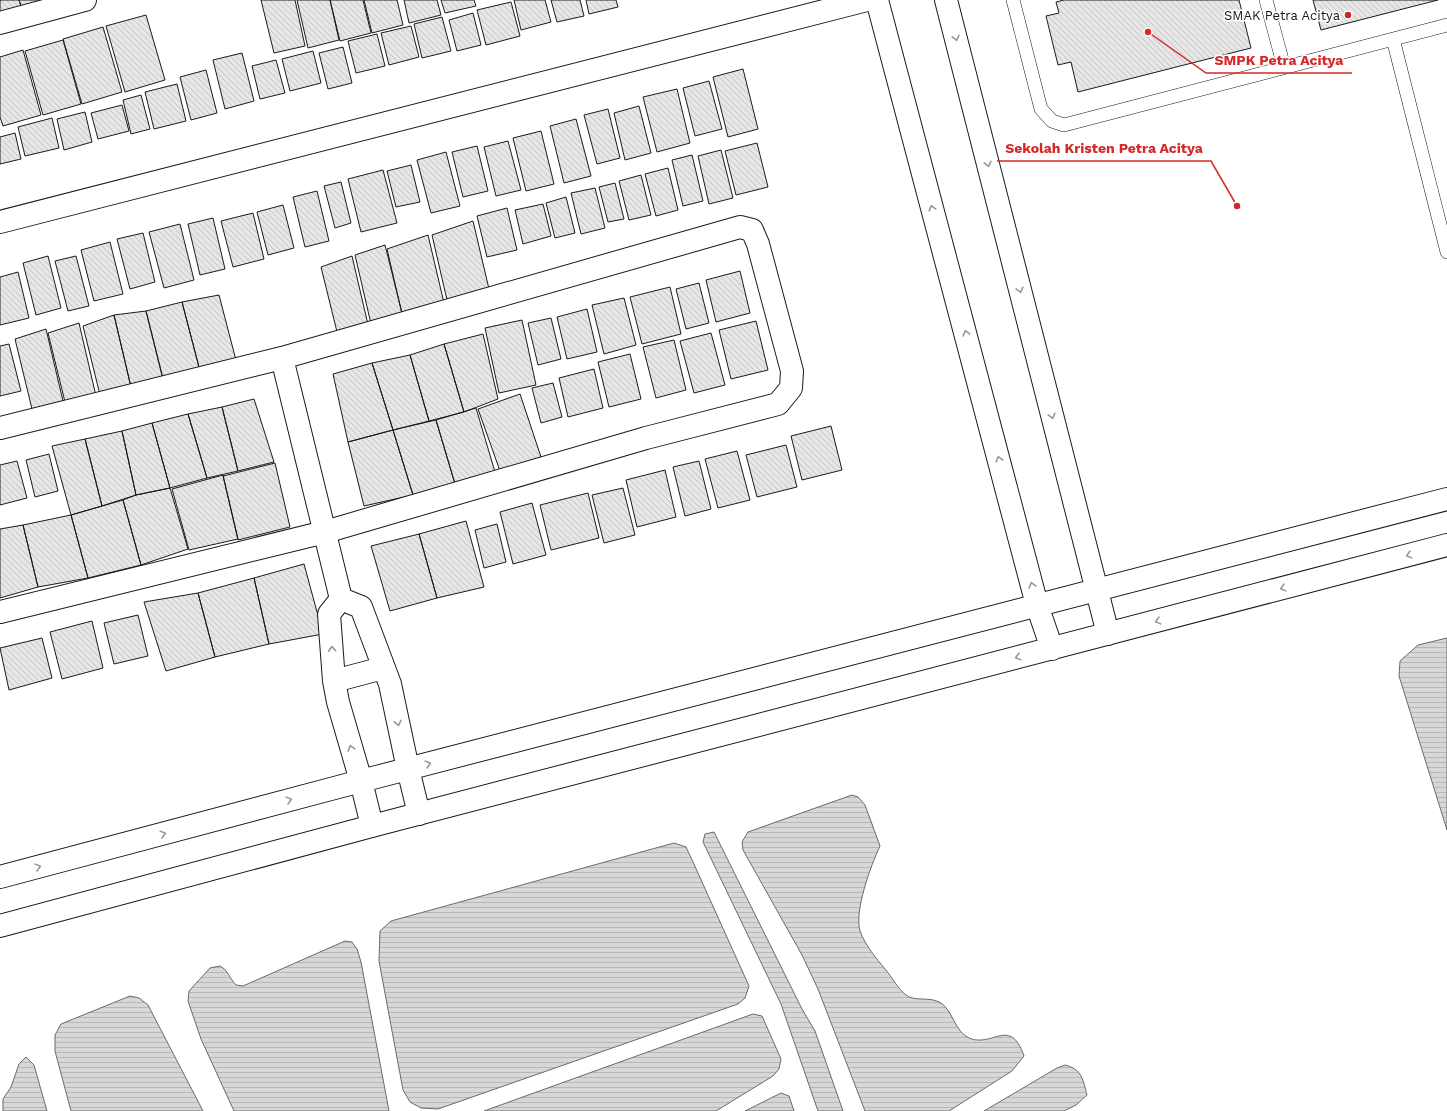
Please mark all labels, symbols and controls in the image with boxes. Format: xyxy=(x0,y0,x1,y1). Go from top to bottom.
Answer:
place label: SMAK Petra Acitya xyxy=(1224,8,1341,23)
marker: SMAK Petra Acitya xyxy=(1343,10,1353,20)
one-way arrow xyxy=(951,34,960,41)
callout: SMPK Petra Acitya xyxy=(1206,47,1352,73)
text: SMPK Petra Acitya xyxy=(1215,52,1344,68)
callout: Sekolah Kristen Petra Acitya xyxy=(997,135,1211,161)
text: Sekolah Kristen Petra Acitya xyxy=(1005,140,1204,156)
one-way arrow xyxy=(983,160,992,167)
one-way arrow xyxy=(929,205,937,211)
one-way arrow xyxy=(1015,286,1024,293)
one-way arrow xyxy=(962,330,970,337)
one-way arrow xyxy=(1047,412,1056,419)
one-way arrow xyxy=(995,456,1004,463)
one-way arrow xyxy=(1406,551,1412,559)
one-way arrow xyxy=(1028,582,1037,589)
one-way arrow xyxy=(1280,583,1287,592)
one-way arrow xyxy=(1154,616,1161,625)
one-way arrow xyxy=(327,646,336,652)
one-way arrow xyxy=(1015,653,1022,661)
one-way arrow xyxy=(393,719,402,726)
one-way arrow xyxy=(348,744,356,751)
one-way arrow xyxy=(424,760,431,769)
one-way arrow xyxy=(286,797,292,805)
one-way arrow xyxy=(160,830,167,839)
one-way arrow xyxy=(34,864,41,872)

